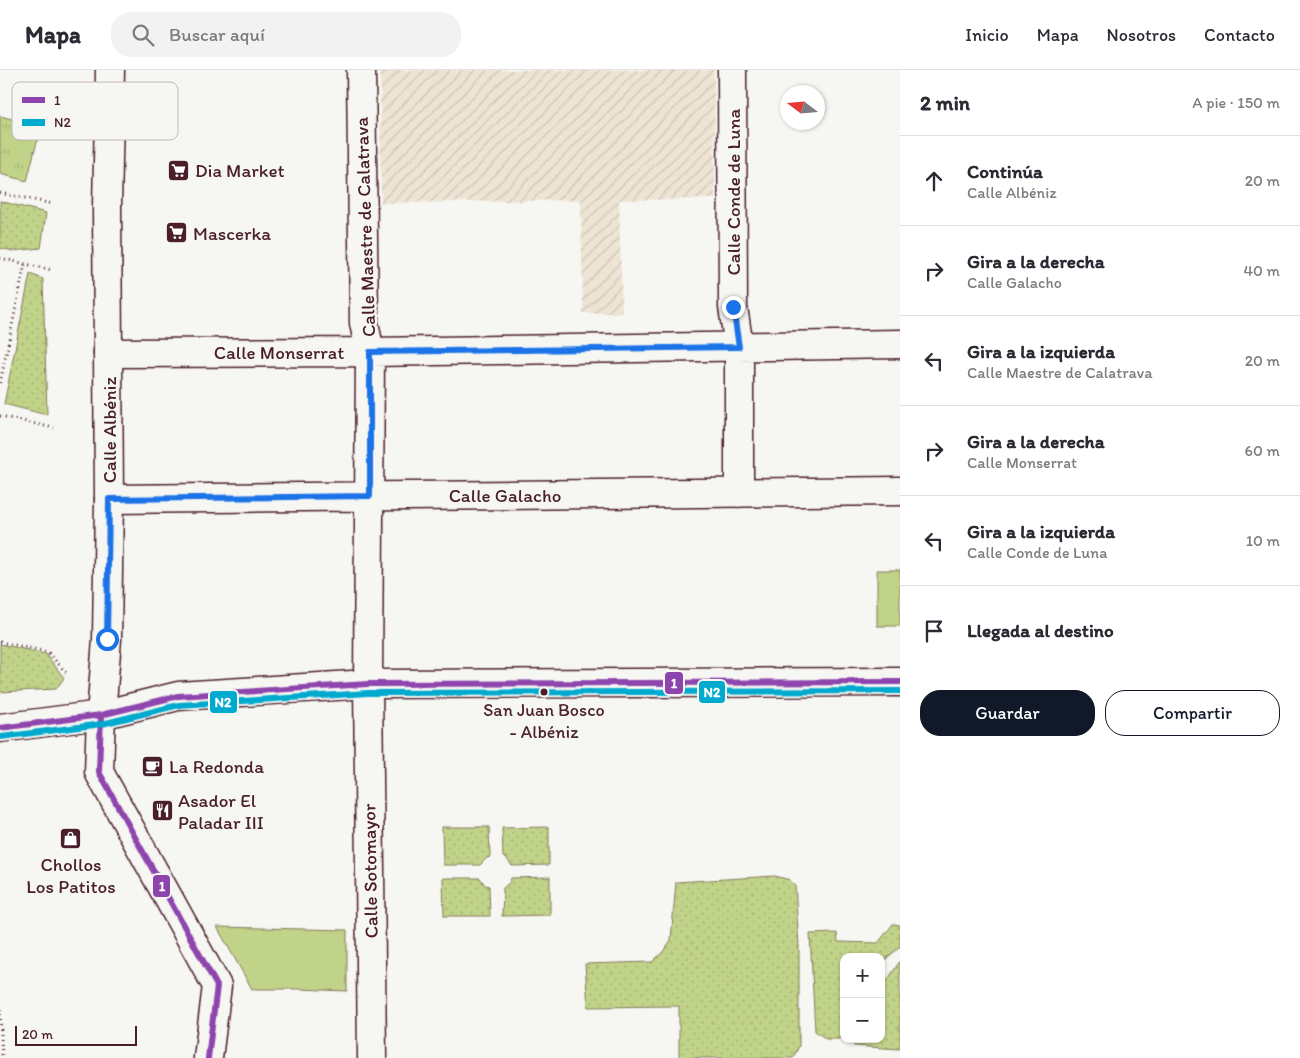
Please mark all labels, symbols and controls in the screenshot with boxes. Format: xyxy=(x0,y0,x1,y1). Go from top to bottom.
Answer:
search box xyxy=(111,12,461,57)
text: Mapa xyxy=(25,20,81,49)
icon: search xyxy=(129,21,157,49)
text: Buscar aquí xyxy=(169,23,265,46)
text: Inicio xyxy=(965,24,1009,46)
text: Mapa xyxy=(1037,24,1079,46)
text: Nosotros xyxy=(1107,24,1176,46)
text: Contacto xyxy=(1204,24,1275,46)
legend xyxy=(12,82,178,140)
north arrow xyxy=(780,85,825,130)
text: 2 min xyxy=(920,90,970,115)
text: 1 xyxy=(54,92,61,109)
text: A pie · 150 m xyxy=(1192,93,1280,112)
street label: Calle Conde de Luna xyxy=(722,108,745,275)
text: N2 xyxy=(54,114,71,131)
street label: Calle Maestre de Calatrava xyxy=(350,116,380,337)
supermarket icon: Dia Market xyxy=(167,158,191,182)
place label: Dia Market xyxy=(195,159,285,182)
text: Continúa xyxy=(967,160,1043,183)
icon: ahead xyxy=(920,167,948,195)
text: 20 m xyxy=(1245,171,1280,190)
text: Calle Albéniz xyxy=(967,183,1057,202)
supermarket icon: Mascerka xyxy=(165,221,189,245)
place label: Mascerka xyxy=(193,222,271,245)
text: Gira a la derecha xyxy=(967,250,1105,273)
icon: right xyxy=(920,257,948,285)
text: 40 m xyxy=(1243,261,1280,280)
text: Calle Galacho xyxy=(967,273,1062,292)
route end xyxy=(722,296,745,319)
text: Gira a la izquierda xyxy=(967,340,1115,363)
street label: Calle Monserrat xyxy=(214,341,344,364)
icon: left xyxy=(920,347,948,375)
text: 20 m xyxy=(1245,351,1280,370)
text: Calle Maestre de Calatrava xyxy=(967,363,1153,382)
street label: Calle Albéniz xyxy=(98,377,121,483)
text: Gira a la derecha xyxy=(967,430,1105,453)
icon: right xyxy=(920,437,948,465)
text: 60 m xyxy=(1245,441,1280,460)
text: Calle Monserrat xyxy=(967,453,1077,472)
street label: Calle Galacho xyxy=(449,484,561,507)
text: Gira a la izquierda xyxy=(967,520,1115,543)
icon: left xyxy=(920,527,948,555)
text: 10 m xyxy=(1246,531,1280,550)
text: Calle Conde de Luna xyxy=(967,543,1108,562)
icon: arrive xyxy=(920,617,948,645)
text: Llegada al destino xyxy=(967,619,1114,642)
route start xyxy=(96,628,119,651)
line badge: 1 xyxy=(664,671,684,695)
text: 1 xyxy=(671,675,678,692)
line badge: N2 xyxy=(698,680,726,704)
text: N2 xyxy=(704,684,721,701)
marker: San Juan Bosco - Albéniz xyxy=(539,687,549,697)
line badge: N2 xyxy=(209,690,238,714)
button: Guardar xyxy=(920,690,1095,736)
button: Compartir xyxy=(1105,690,1280,736)
text: N2 xyxy=(215,694,232,711)
place label: San Juan Bosco - Albéniz xyxy=(483,699,605,743)
cafe icon: La Redonda xyxy=(141,754,165,778)
place label: La Redonda xyxy=(169,755,264,778)
place label: Asador El Paladar III xyxy=(178,789,264,834)
restaurant icon: Asador El Paladar III xyxy=(150,799,174,823)
street label: Calle Sotomayor xyxy=(357,803,383,939)
shop icon: Chollos Los Patitos xyxy=(59,826,83,850)
place label: Chollos Los Patitos xyxy=(26,853,116,898)
line badge: 1 xyxy=(152,874,171,898)
text: 1 xyxy=(159,878,166,895)
map controls xyxy=(840,953,885,1043)
button: + xyxy=(840,953,885,998)
button: − xyxy=(840,998,885,1043)
scale bar xyxy=(15,1023,138,1046)
text: 20 m xyxy=(22,1026,53,1043)

